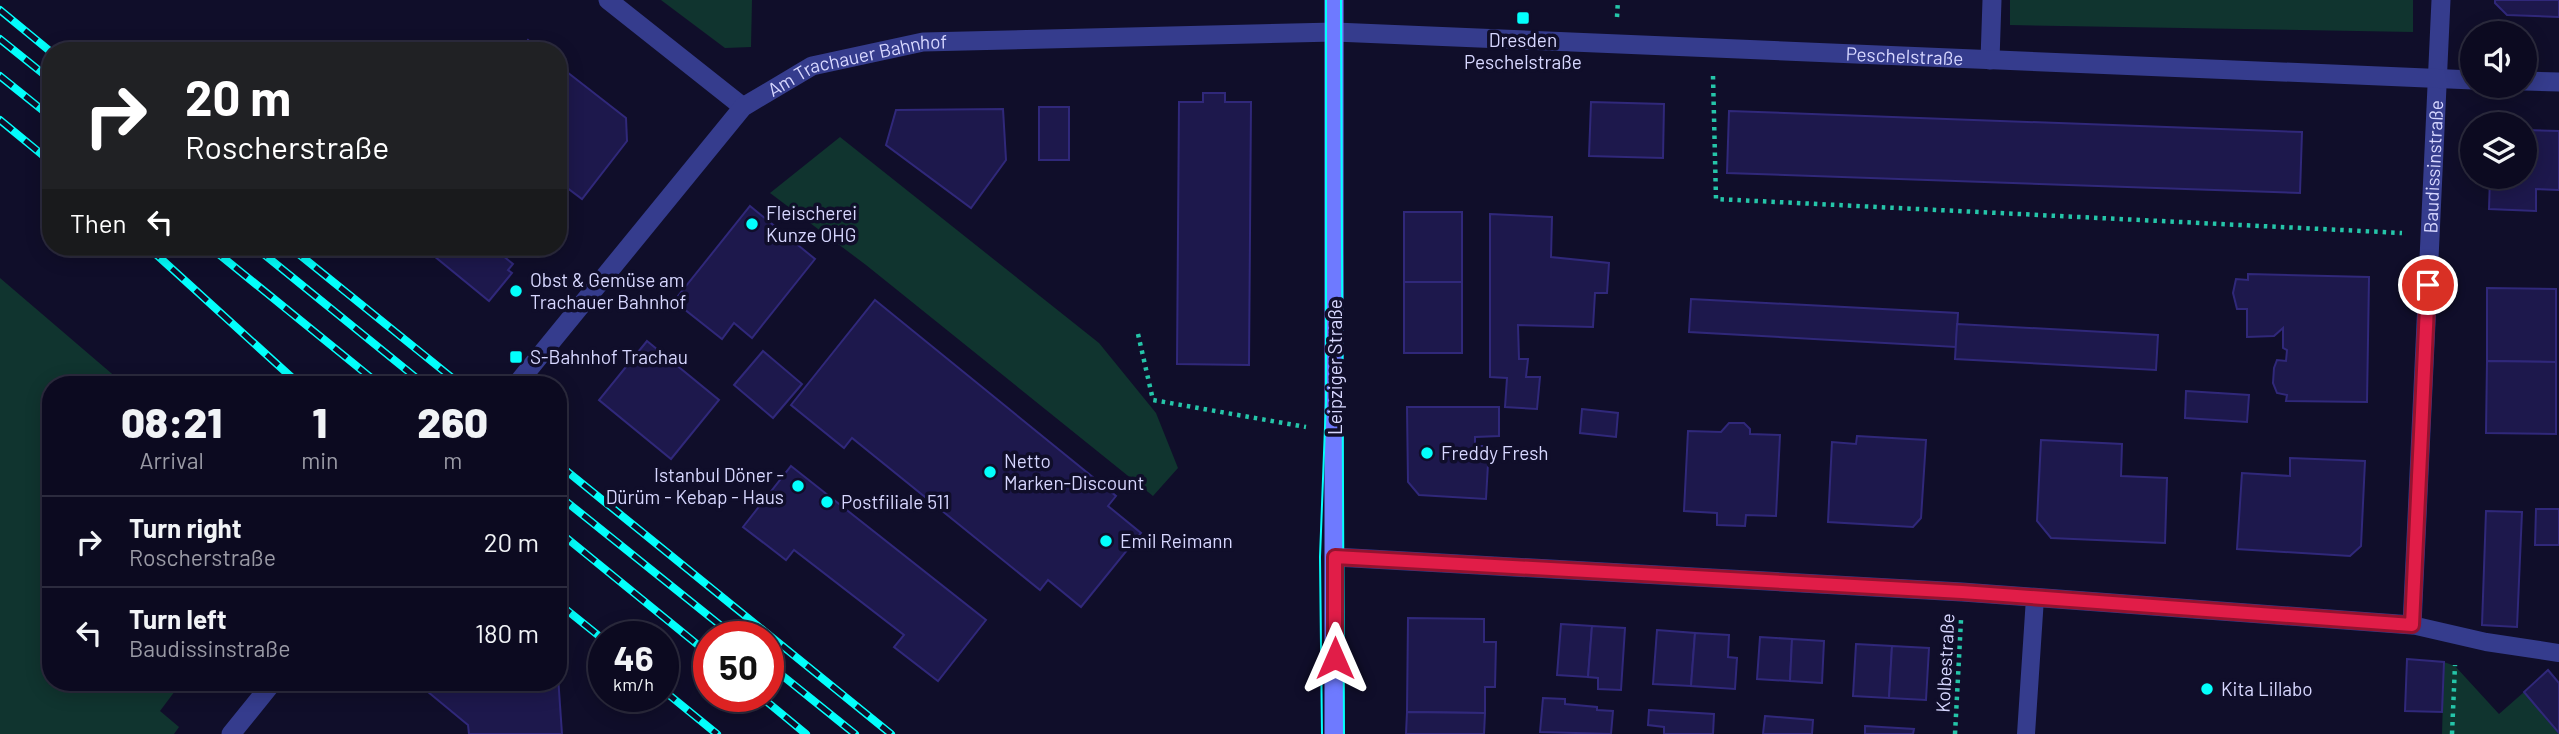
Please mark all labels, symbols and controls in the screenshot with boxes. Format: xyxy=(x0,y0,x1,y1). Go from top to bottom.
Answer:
marker: Dresden Peschelstraße xyxy=(1515,10,1531,26)
map controls xyxy=(2460,21,2537,189)
button: sound xyxy=(2460,21,2537,98)
place label: Dresden Peschelstraße xyxy=(1464,28,1582,73)
street label: Am Trachauer Bahnhof xyxy=(763,29,947,101)
street label: Peschelstraße xyxy=(1845,42,1964,70)
text: 20 m xyxy=(185,67,291,126)
icon: right xyxy=(70,70,161,161)
street label: Baudissinstraße xyxy=(2418,99,2447,234)
button: layers xyxy=(2460,112,2537,189)
text: Roscherstraße xyxy=(185,127,389,165)
place label: Fleischerei Kunze OHG xyxy=(766,201,857,246)
icon: left xyxy=(141,203,179,241)
text: Then xyxy=(70,207,127,238)
marker: Fleischerei Kunze OHG xyxy=(744,216,760,232)
pin xyxy=(2398,255,2458,315)
icon: arrive xyxy=(2409,266,2447,304)
place label: Obst & Gemüse am Trachauer Bahnhof xyxy=(530,268,686,313)
marker: Obst & Gemüse am Trachauer Bahnhof xyxy=(508,283,524,299)
street label: Leipziger Straße xyxy=(1323,299,1346,435)
place label: S-Bahnhof Trachau xyxy=(530,345,688,368)
marker: S-Bahnhof Trachau xyxy=(508,349,524,365)
text: 08:21 xyxy=(121,396,222,446)
text: 1 xyxy=(312,396,327,446)
text: 260 xyxy=(417,396,488,446)
place label: Freddy Fresh xyxy=(1441,441,1549,464)
marker: Freddy Fresh xyxy=(1419,445,1435,461)
text: Arrival xyxy=(139,446,204,474)
text: min xyxy=(301,446,338,474)
text: m xyxy=(443,446,462,474)
place label: Netto Marken-Discount xyxy=(1004,449,1144,494)
place label: Istanbul Döner - Dürüm - Kebap - Haus xyxy=(606,463,784,508)
marker: Netto Marken-Discount xyxy=(982,464,998,480)
marker: Istanbul Döner - Dürüm - Kebap - Haus xyxy=(790,478,806,494)
place label: Postfiliale 511 xyxy=(841,490,950,513)
marker: Postfiliale 511 xyxy=(819,494,835,510)
text: Turn right xyxy=(129,512,242,543)
icon: right xyxy=(70,523,108,561)
text: 20 m xyxy=(484,526,539,557)
place label: Emil Reimann xyxy=(1120,529,1233,552)
marker: Emil Reimann xyxy=(1098,533,1114,549)
text: Roscherstraße xyxy=(129,543,276,571)
text: Turn left xyxy=(129,603,227,634)
street label: Kolbestraße xyxy=(1930,613,1959,713)
icon: left xyxy=(70,614,108,652)
text: 180 m xyxy=(475,617,539,648)
speed limit sign: 50 xyxy=(693,621,784,712)
position arrow xyxy=(1298,621,1372,695)
text: Baudissinstraße xyxy=(129,634,290,662)
text: 46 xyxy=(614,636,653,678)
text: km/h xyxy=(613,673,654,695)
place label: Kita Lillabo xyxy=(2221,677,2313,700)
marker: Kita Lillabo xyxy=(2199,681,2215,697)

